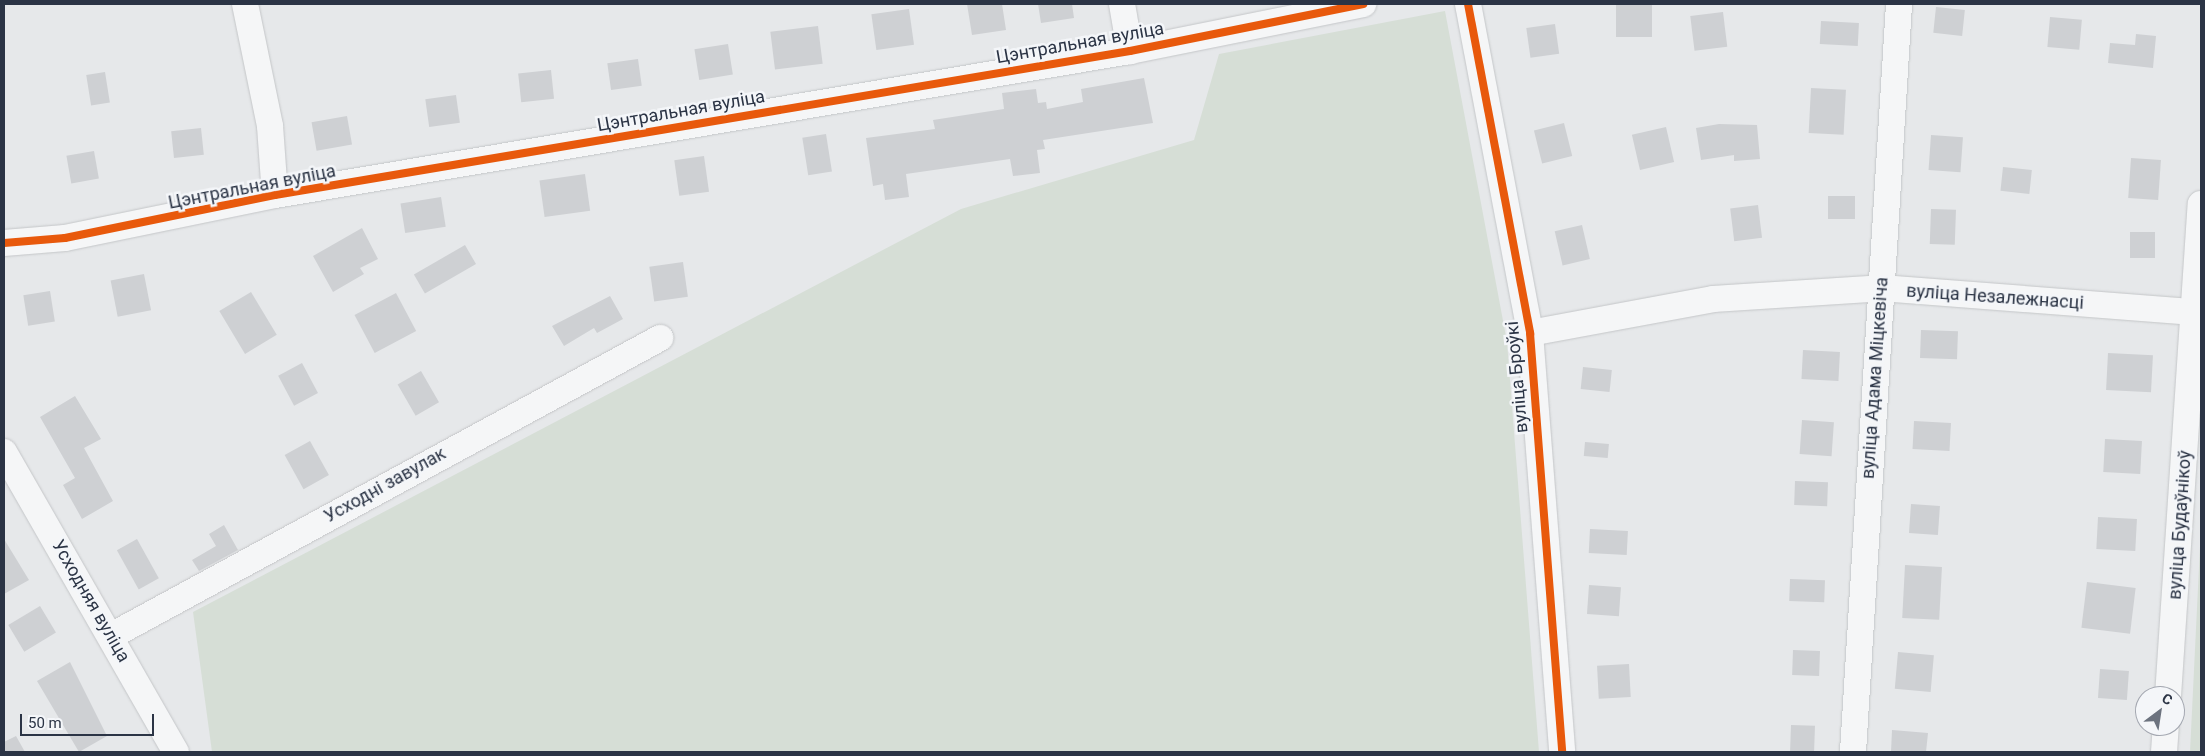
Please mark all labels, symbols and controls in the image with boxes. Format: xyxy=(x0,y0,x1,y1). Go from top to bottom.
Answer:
street label: Цэнтральная вуліца xyxy=(994,18,1166,68)
street label: Цэнтральная вуліца xyxy=(595,86,767,136)
street label: Цэнтральная вуліца xyxy=(166,160,338,214)
street label: вуліца Адама Міцкевіча xyxy=(1857,276,1893,480)
street label: вуліца Незалежнасці xyxy=(1906,280,2084,314)
street label: вуліца Броўкі xyxy=(1501,320,1533,434)
street label: Усходні завулак xyxy=(320,443,450,527)
street label: вуліца Будаўнікоў xyxy=(2164,450,2196,600)
street label: Усходняя вуліца xyxy=(47,536,135,666)
north arrow xyxy=(2135,686,2185,736)
text: С xyxy=(2159,690,2175,708)
scale bar xyxy=(22,704,156,736)
text: 50 m xyxy=(28,714,62,732)

